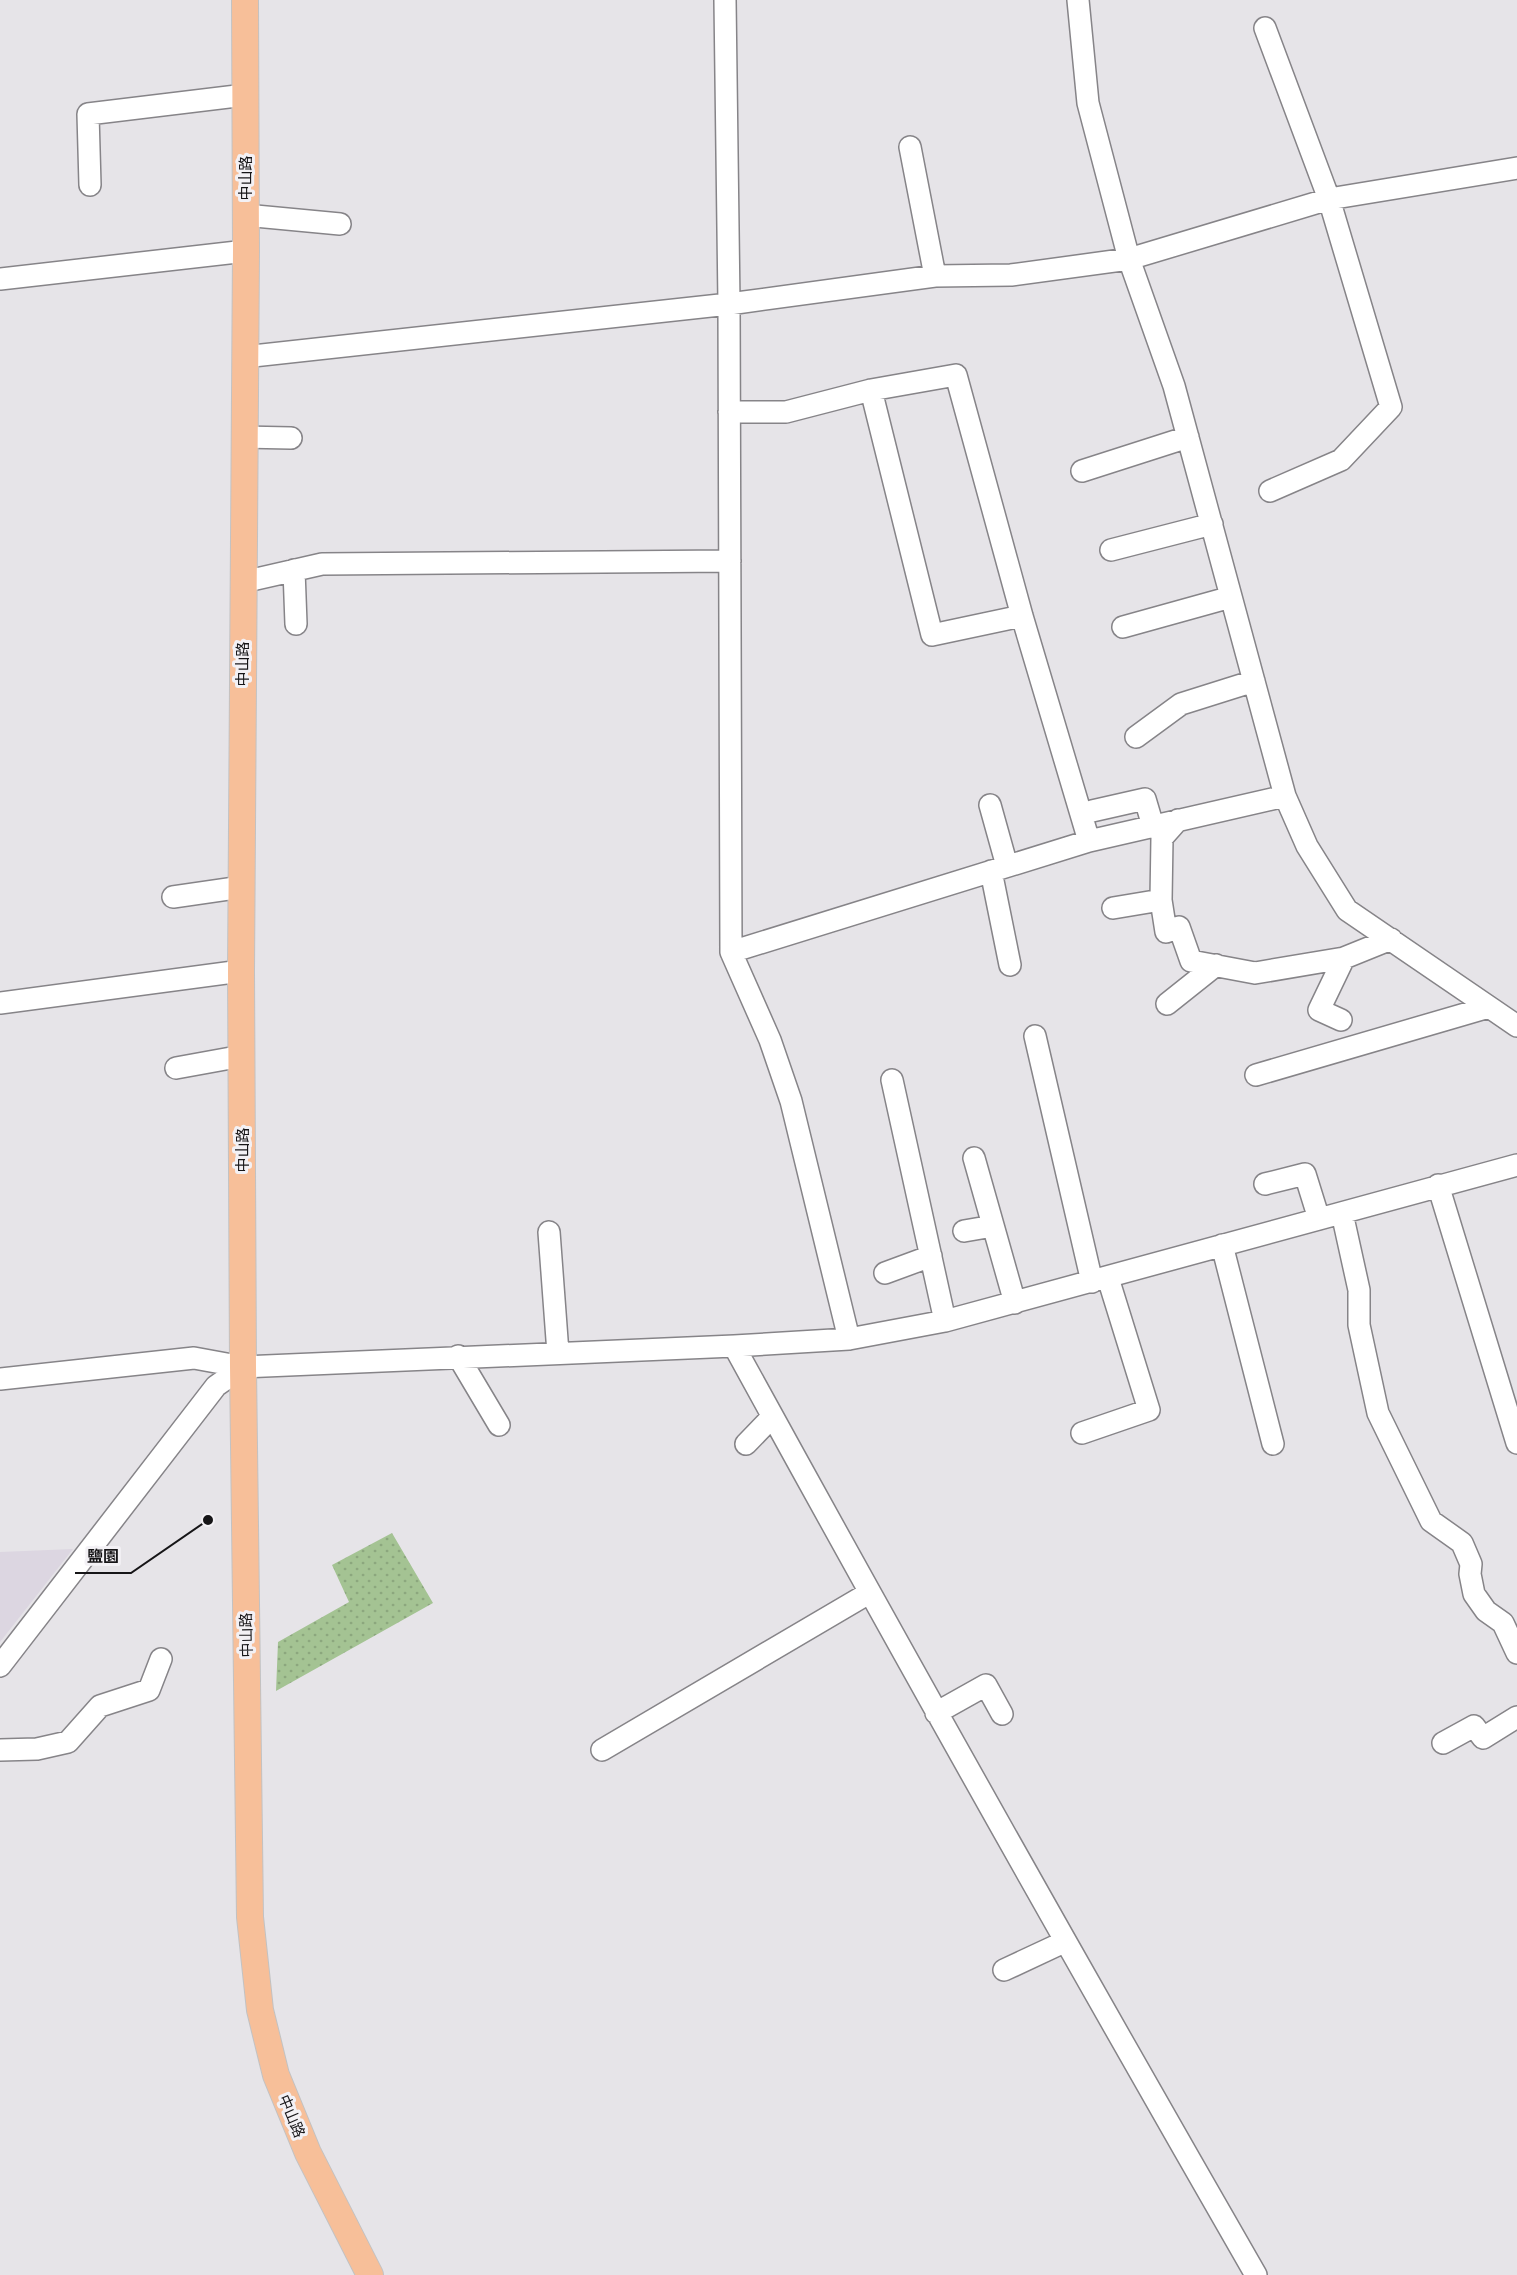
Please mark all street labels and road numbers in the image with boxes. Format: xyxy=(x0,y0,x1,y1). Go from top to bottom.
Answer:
street label: 中山路 xyxy=(235,155,256,201)
street label: 中山路 xyxy=(232,641,253,687)
street label: 中山路 xyxy=(232,1127,253,1173)
street label: 中山路 xyxy=(235,1612,257,1658)
street label: 中山路 xyxy=(274,2091,310,2141)

